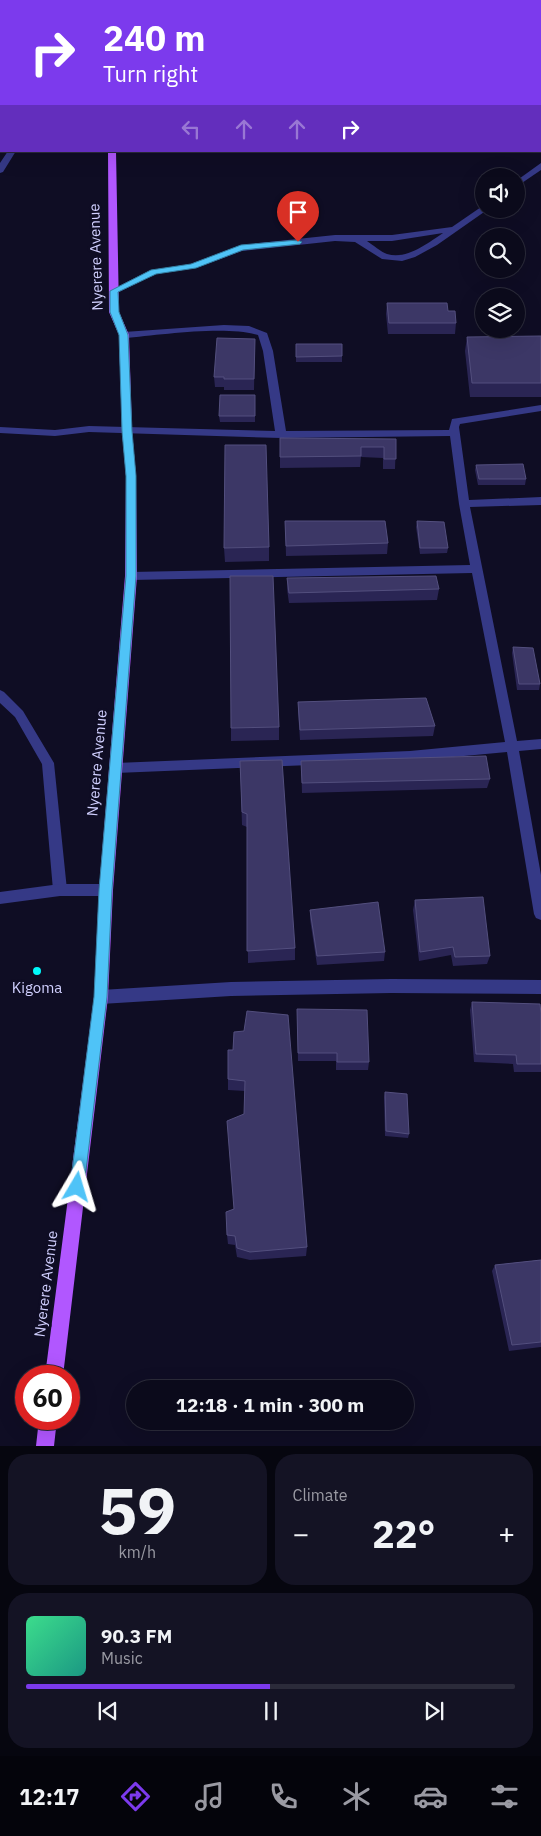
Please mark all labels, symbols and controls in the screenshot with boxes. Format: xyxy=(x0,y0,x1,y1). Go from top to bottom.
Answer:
text: 240 m xyxy=(103,15,206,61)
icon: right xyxy=(20,20,85,85)
text: Turn right xyxy=(103,59,198,88)
icon: left xyxy=(177,115,205,143)
icon: ahead xyxy=(230,115,258,143)
icon: ahead xyxy=(283,115,311,143)
icon: right xyxy=(336,115,364,143)
map controls xyxy=(475,168,525,338)
button: sound xyxy=(475,168,525,218)
pin xyxy=(277,191,319,242)
icon: arrive xyxy=(284,198,312,226)
street label: Nyerere Avenue xyxy=(84,203,107,311)
button: search xyxy=(475,228,525,278)
button: layers xyxy=(475,288,525,338)
street label: Nyerere Avenue xyxy=(82,709,111,817)
marker: Kigoma xyxy=(31,965,43,977)
place label: Kigoma xyxy=(12,978,62,997)
position arrow xyxy=(50,1160,102,1212)
street label: Nyerere Avenue xyxy=(30,1230,61,1338)
speed limit sign: 60 xyxy=(15,1365,80,1430)
text: 12:18 · 1 min · 300 m xyxy=(176,1393,364,1417)
text: 59 xyxy=(98,1467,176,1552)
text: Climate xyxy=(293,1485,348,1505)
text: 22° xyxy=(372,1509,435,1558)
text: − xyxy=(293,1515,309,1552)
text: + xyxy=(498,1515,515,1552)
text: km/h xyxy=(118,1542,156,1562)
text: 90.3 FM xyxy=(101,1624,172,1648)
text: Music xyxy=(101,1648,143,1668)
icon: previous xyxy=(94,1697,122,1725)
icon: pause xyxy=(257,1697,285,1725)
icon: next xyxy=(420,1697,448,1725)
icon: directions xyxy=(118,1779,153,1814)
icon: music xyxy=(192,1779,227,1814)
icon: phone xyxy=(266,1779,301,1814)
icon: climate xyxy=(339,1779,374,1814)
icon: car xyxy=(413,1779,448,1814)
icon: filters xyxy=(487,1779,522,1814)
text: 12:17 xyxy=(19,1782,79,1811)

